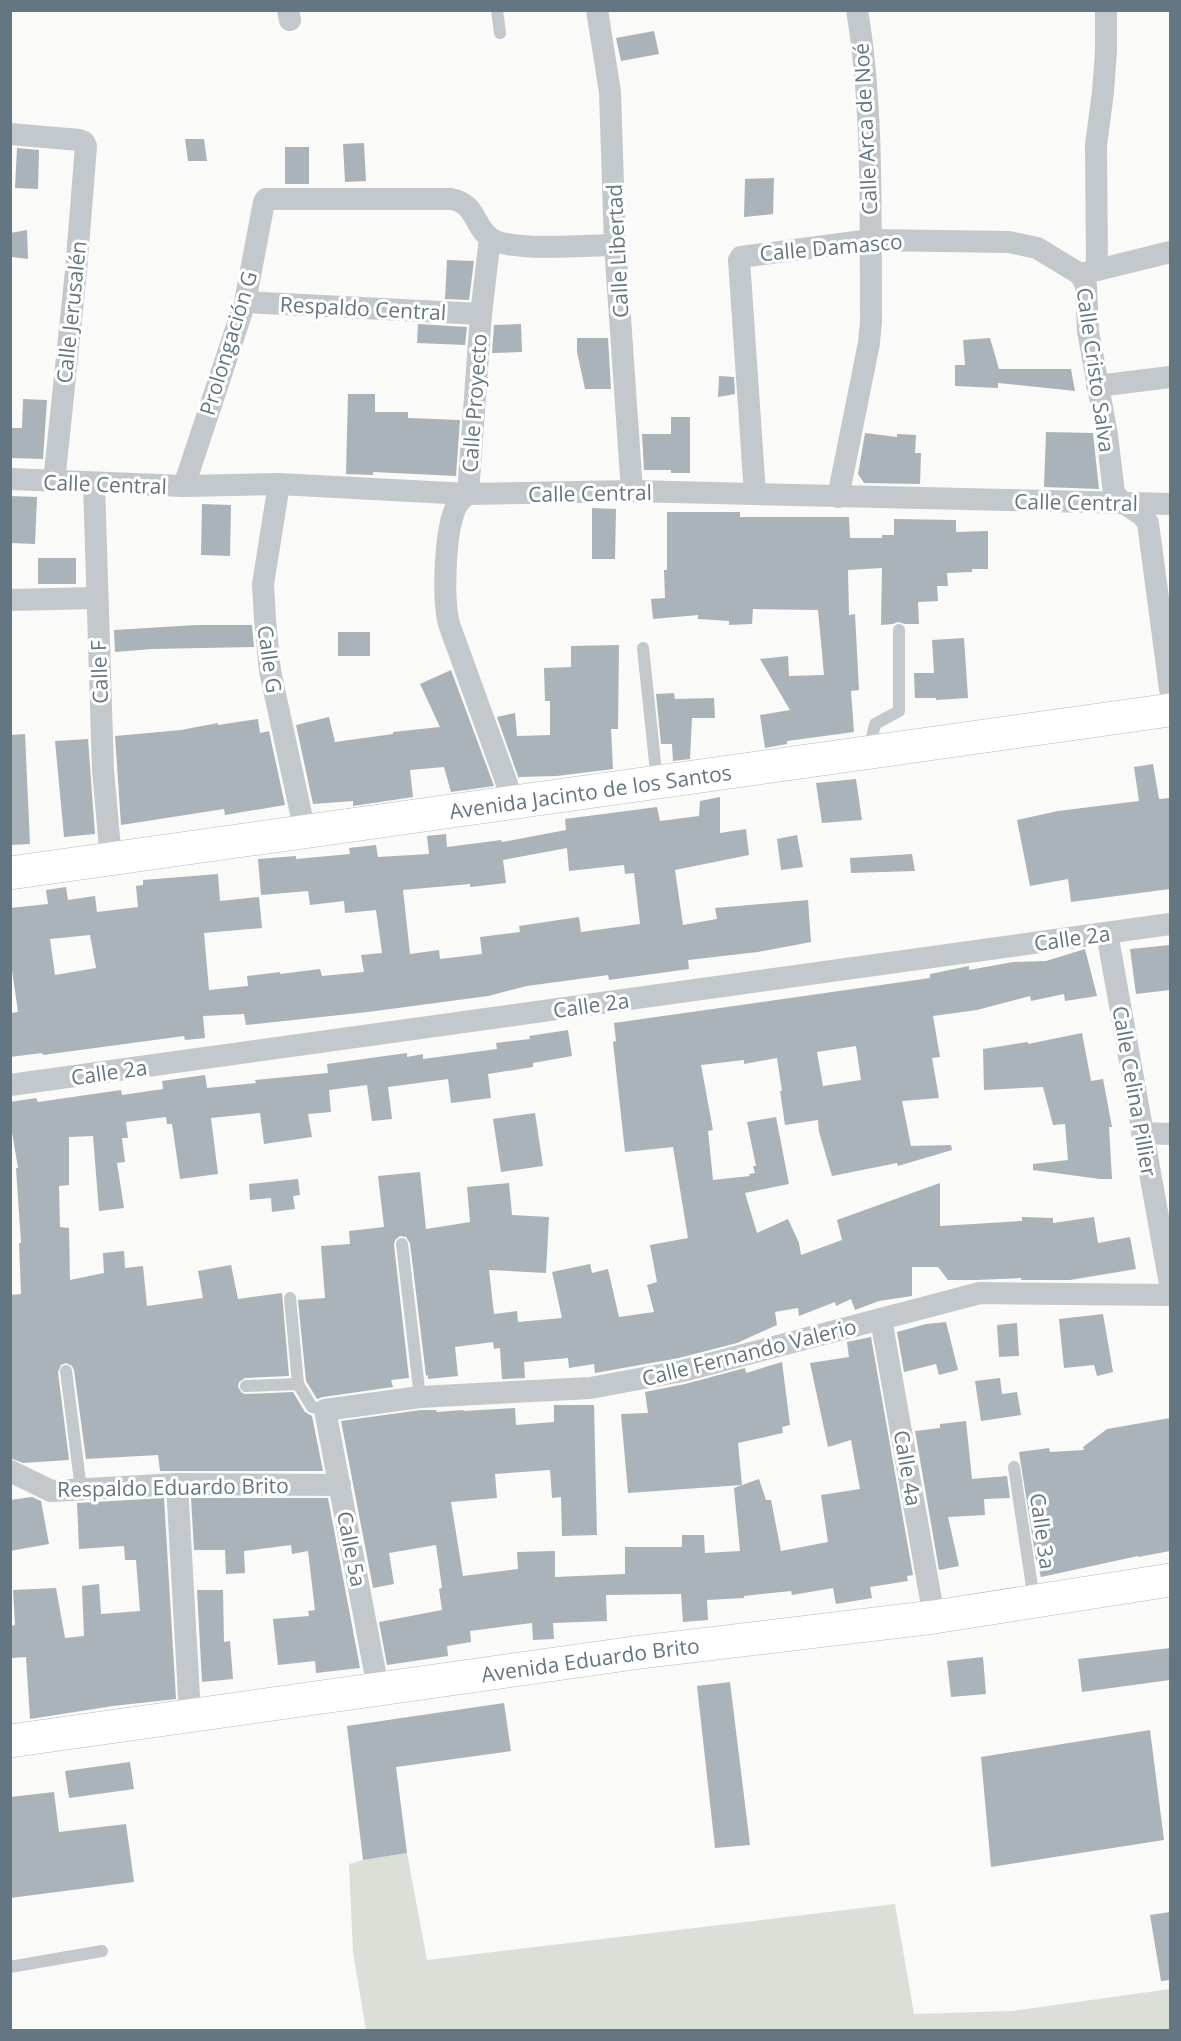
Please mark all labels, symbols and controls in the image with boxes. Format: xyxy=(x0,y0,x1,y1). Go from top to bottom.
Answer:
street label: Calle Arca de Noé xyxy=(847,42,883,216)
street label: Calle Libertad xyxy=(600,183,634,319)
street label: Calle Damasco xyxy=(758,227,904,267)
street label: Calle Jerusalén xyxy=(50,239,92,385)
street label: Prolongación G xyxy=(193,268,263,418)
street label: Calle Cristo Salva xyxy=(1071,286,1121,454)
street label: Respaldo Central xyxy=(279,290,447,326)
street label: Calle Proyecto xyxy=(455,333,493,473)
street label: Calle Central xyxy=(43,468,167,500)
street label: Calle Central xyxy=(528,478,652,508)
street label: Calle Central xyxy=(1014,487,1138,517)
street label: Calle G xyxy=(251,623,289,695)
street label: Calle F xyxy=(84,640,114,704)
street label: Avenida Jacinto de los Santos xyxy=(447,758,733,825)
street label: Calle 2a xyxy=(1032,919,1112,957)
street label: Calle 2a xyxy=(551,986,631,1024)
street label: Calle Celina Pillier xyxy=(1106,1004,1164,1179)
street label: Calle 2a xyxy=(69,1053,149,1091)
street label: Calle Fernando Valerio xyxy=(639,1312,859,1392)
street label: Calle 4a xyxy=(888,1428,928,1508)
street label: Respaldo Eduardo Brito xyxy=(57,1471,289,1503)
street label: Calle 3a xyxy=(1024,1491,1062,1571)
street label: Calle 5a xyxy=(331,1509,373,1589)
street label: Avenida Eduardo Brito xyxy=(479,1631,701,1688)

